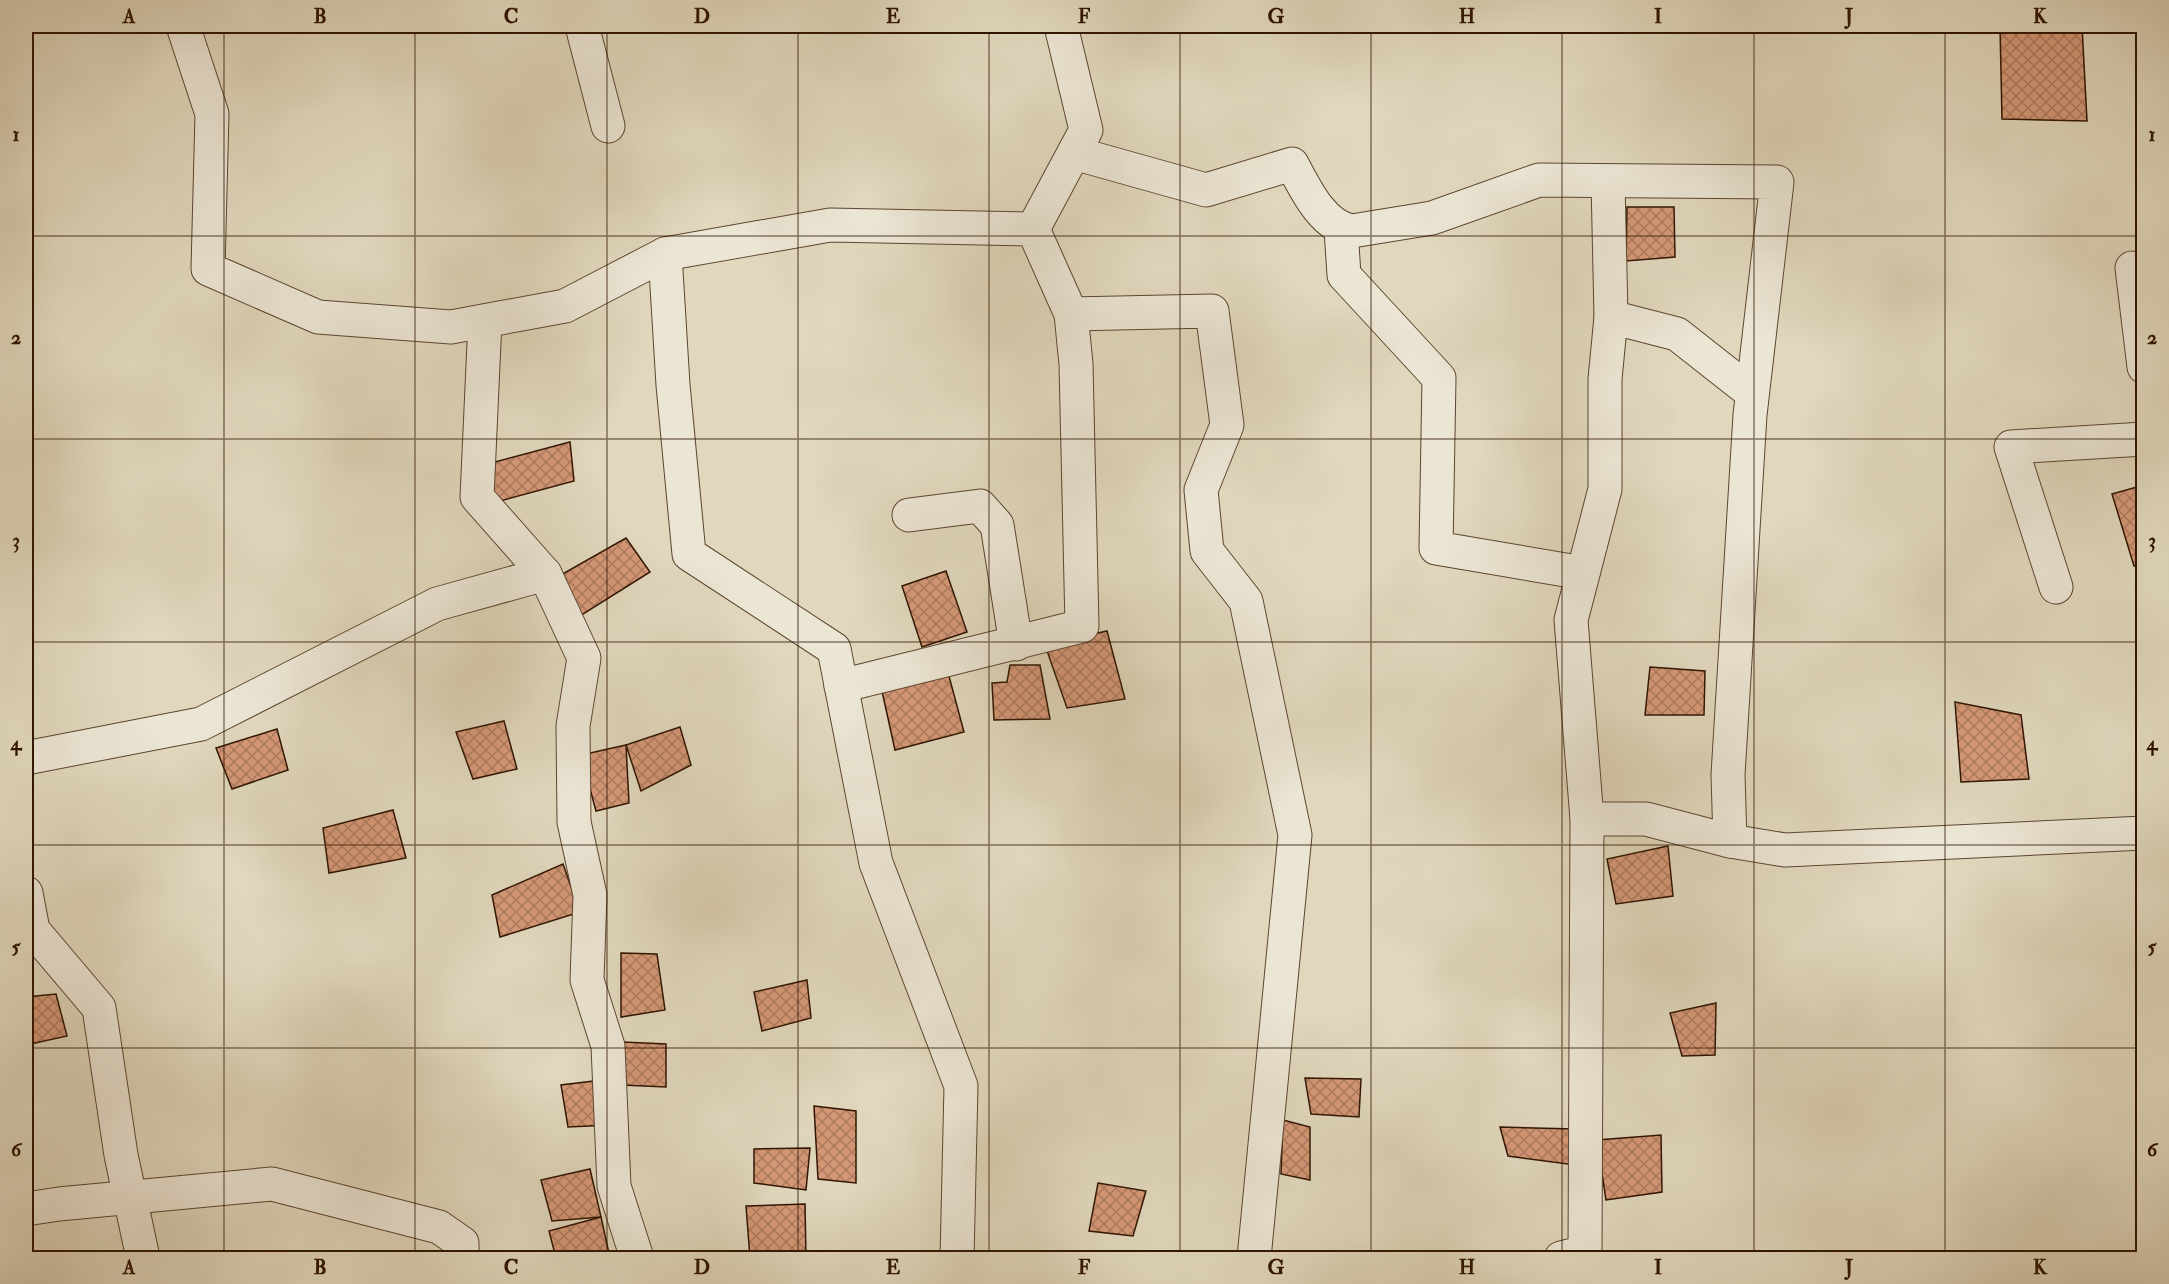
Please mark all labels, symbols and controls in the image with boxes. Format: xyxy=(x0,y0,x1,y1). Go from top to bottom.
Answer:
text: A xyxy=(122,4,136,29)
text: B xyxy=(313,4,327,29)
text: C xyxy=(504,4,518,29)
text: D xyxy=(694,4,710,29)
text: E xyxy=(886,4,901,29)
text: F xyxy=(1078,4,1091,29)
text: G xyxy=(1268,4,1285,29)
text: H xyxy=(1459,4,1475,29)
text: I xyxy=(1654,4,1662,29)
text: J xyxy=(1844,4,1853,29)
text: K xyxy=(2033,4,2048,29)
text: 1 xyxy=(12,122,20,147)
text: 1 xyxy=(2148,122,2156,147)
text: 2 xyxy=(11,325,21,350)
text: 2 xyxy=(2147,325,2157,350)
text: 3 xyxy=(12,528,20,553)
text: 3 xyxy=(2148,528,2156,553)
text: 4 xyxy=(10,731,23,756)
text: 4 xyxy=(2146,731,2159,756)
text: 5 xyxy=(12,934,22,959)
text: 5 xyxy=(2148,934,2158,959)
text: 6 xyxy=(11,1137,23,1162)
text: 6 xyxy=(2147,1137,2159,1162)
text: A xyxy=(122,1255,136,1280)
text: B xyxy=(313,1255,327,1280)
text: C xyxy=(504,1255,518,1280)
text: D xyxy=(694,1255,710,1280)
text: E xyxy=(886,1255,901,1280)
text: F xyxy=(1078,1255,1091,1280)
text: G xyxy=(1268,1255,1285,1280)
text: H xyxy=(1459,1255,1475,1280)
text: I xyxy=(1654,1255,1662,1280)
text: J xyxy=(1844,1255,1853,1280)
text: K xyxy=(2033,1255,2048,1280)

